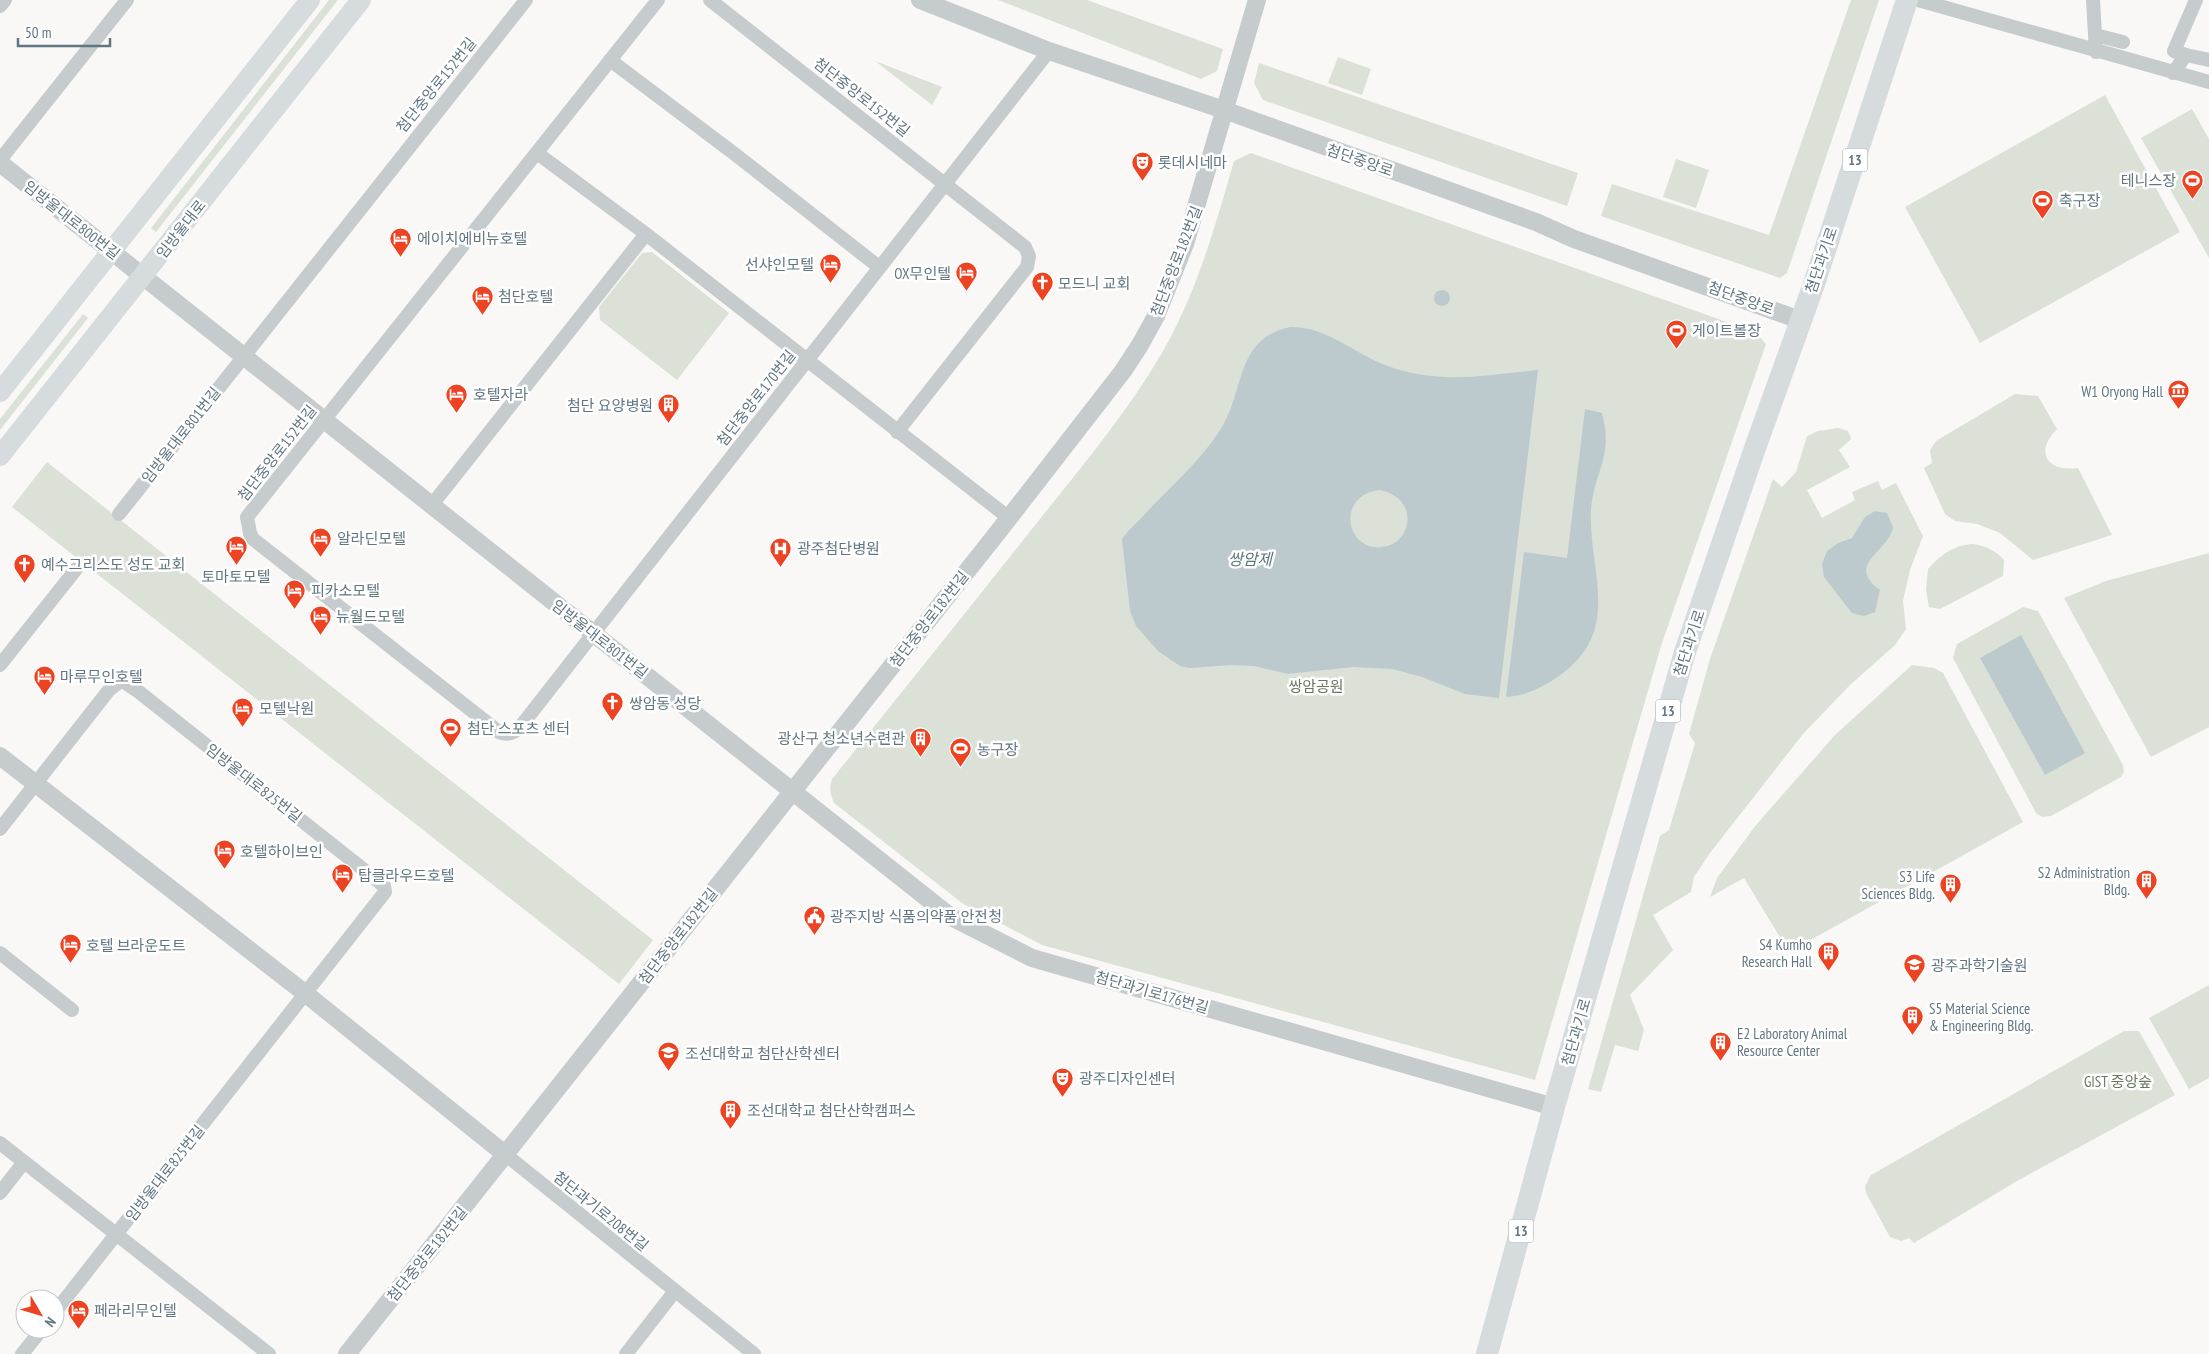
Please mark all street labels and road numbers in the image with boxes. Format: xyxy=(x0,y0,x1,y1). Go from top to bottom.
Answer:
street label: 첨단중앙로152번길 xyxy=(392,34,480,136)
street label: 첨단중앙로152번길 xyxy=(810,54,914,140)
street label: 첨단중앙로 xyxy=(1324,140,1396,180)
road number: 13 xyxy=(1842,148,1868,172)
street label: 임방울대로800번길 xyxy=(20,177,124,263)
street label: 임방울대로 xyxy=(152,196,210,262)
street label: 첨단중앙로182번길 xyxy=(1146,203,1206,319)
street label: 첨단과기로 xyxy=(1801,224,1841,296)
street label: 첨단중앙로 xyxy=(1705,277,1777,319)
street label: 첨단중앙로170번길 xyxy=(713,346,799,450)
street label: 임방울대로801번길 xyxy=(138,383,224,487)
street label: 첨단중앙로152번길 xyxy=(234,401,320,505)
street label: 첨단중앙로182번길 xyxy=(886,567,972,671)
street label: 임방울대로801번길 xyxy=(548,596,652,682)
street label: 첨단과기로 xyxy=(1669,607,1709,679)
road number: 13 xyxy=(1656,699,1680,722)
street label: 임방울대로825번길 xyxy=(202,740,306,826)
street label: 첨단중앙로182번길 xyxy=(635,884,721,988)
street label: 첨단과기로176번길 xyxy=(1093,967,1211,1017)
street label: 첨단과기로 xyxy=(1557,996,1595,1068)
street label: 임방울대로825번길 xyxy=(122,1121,208,1225)
street label: 첨단과기로208번길 xyxy=(550,1167,652,1255)
street label: 첨단중앙로182번길 xyxy=(383,1203,471,1305)
road number: 13 xyxy=(1508,1220,1534,1242)

